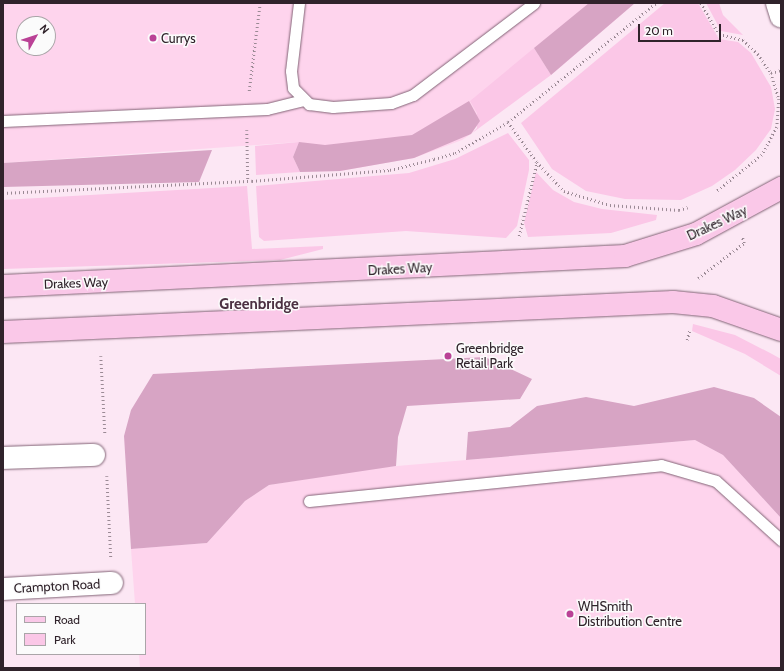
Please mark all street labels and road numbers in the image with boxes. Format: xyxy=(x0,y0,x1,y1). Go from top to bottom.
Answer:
street label: Drakes Way xyxy=(685,202,749,244)
street label: Drakes Way xyxy=(367,260,433,278)
street label: Drakes Way xyxy=(44,274,108,292)
street label: Crampton Road xyxy=(13,576,101,596)

